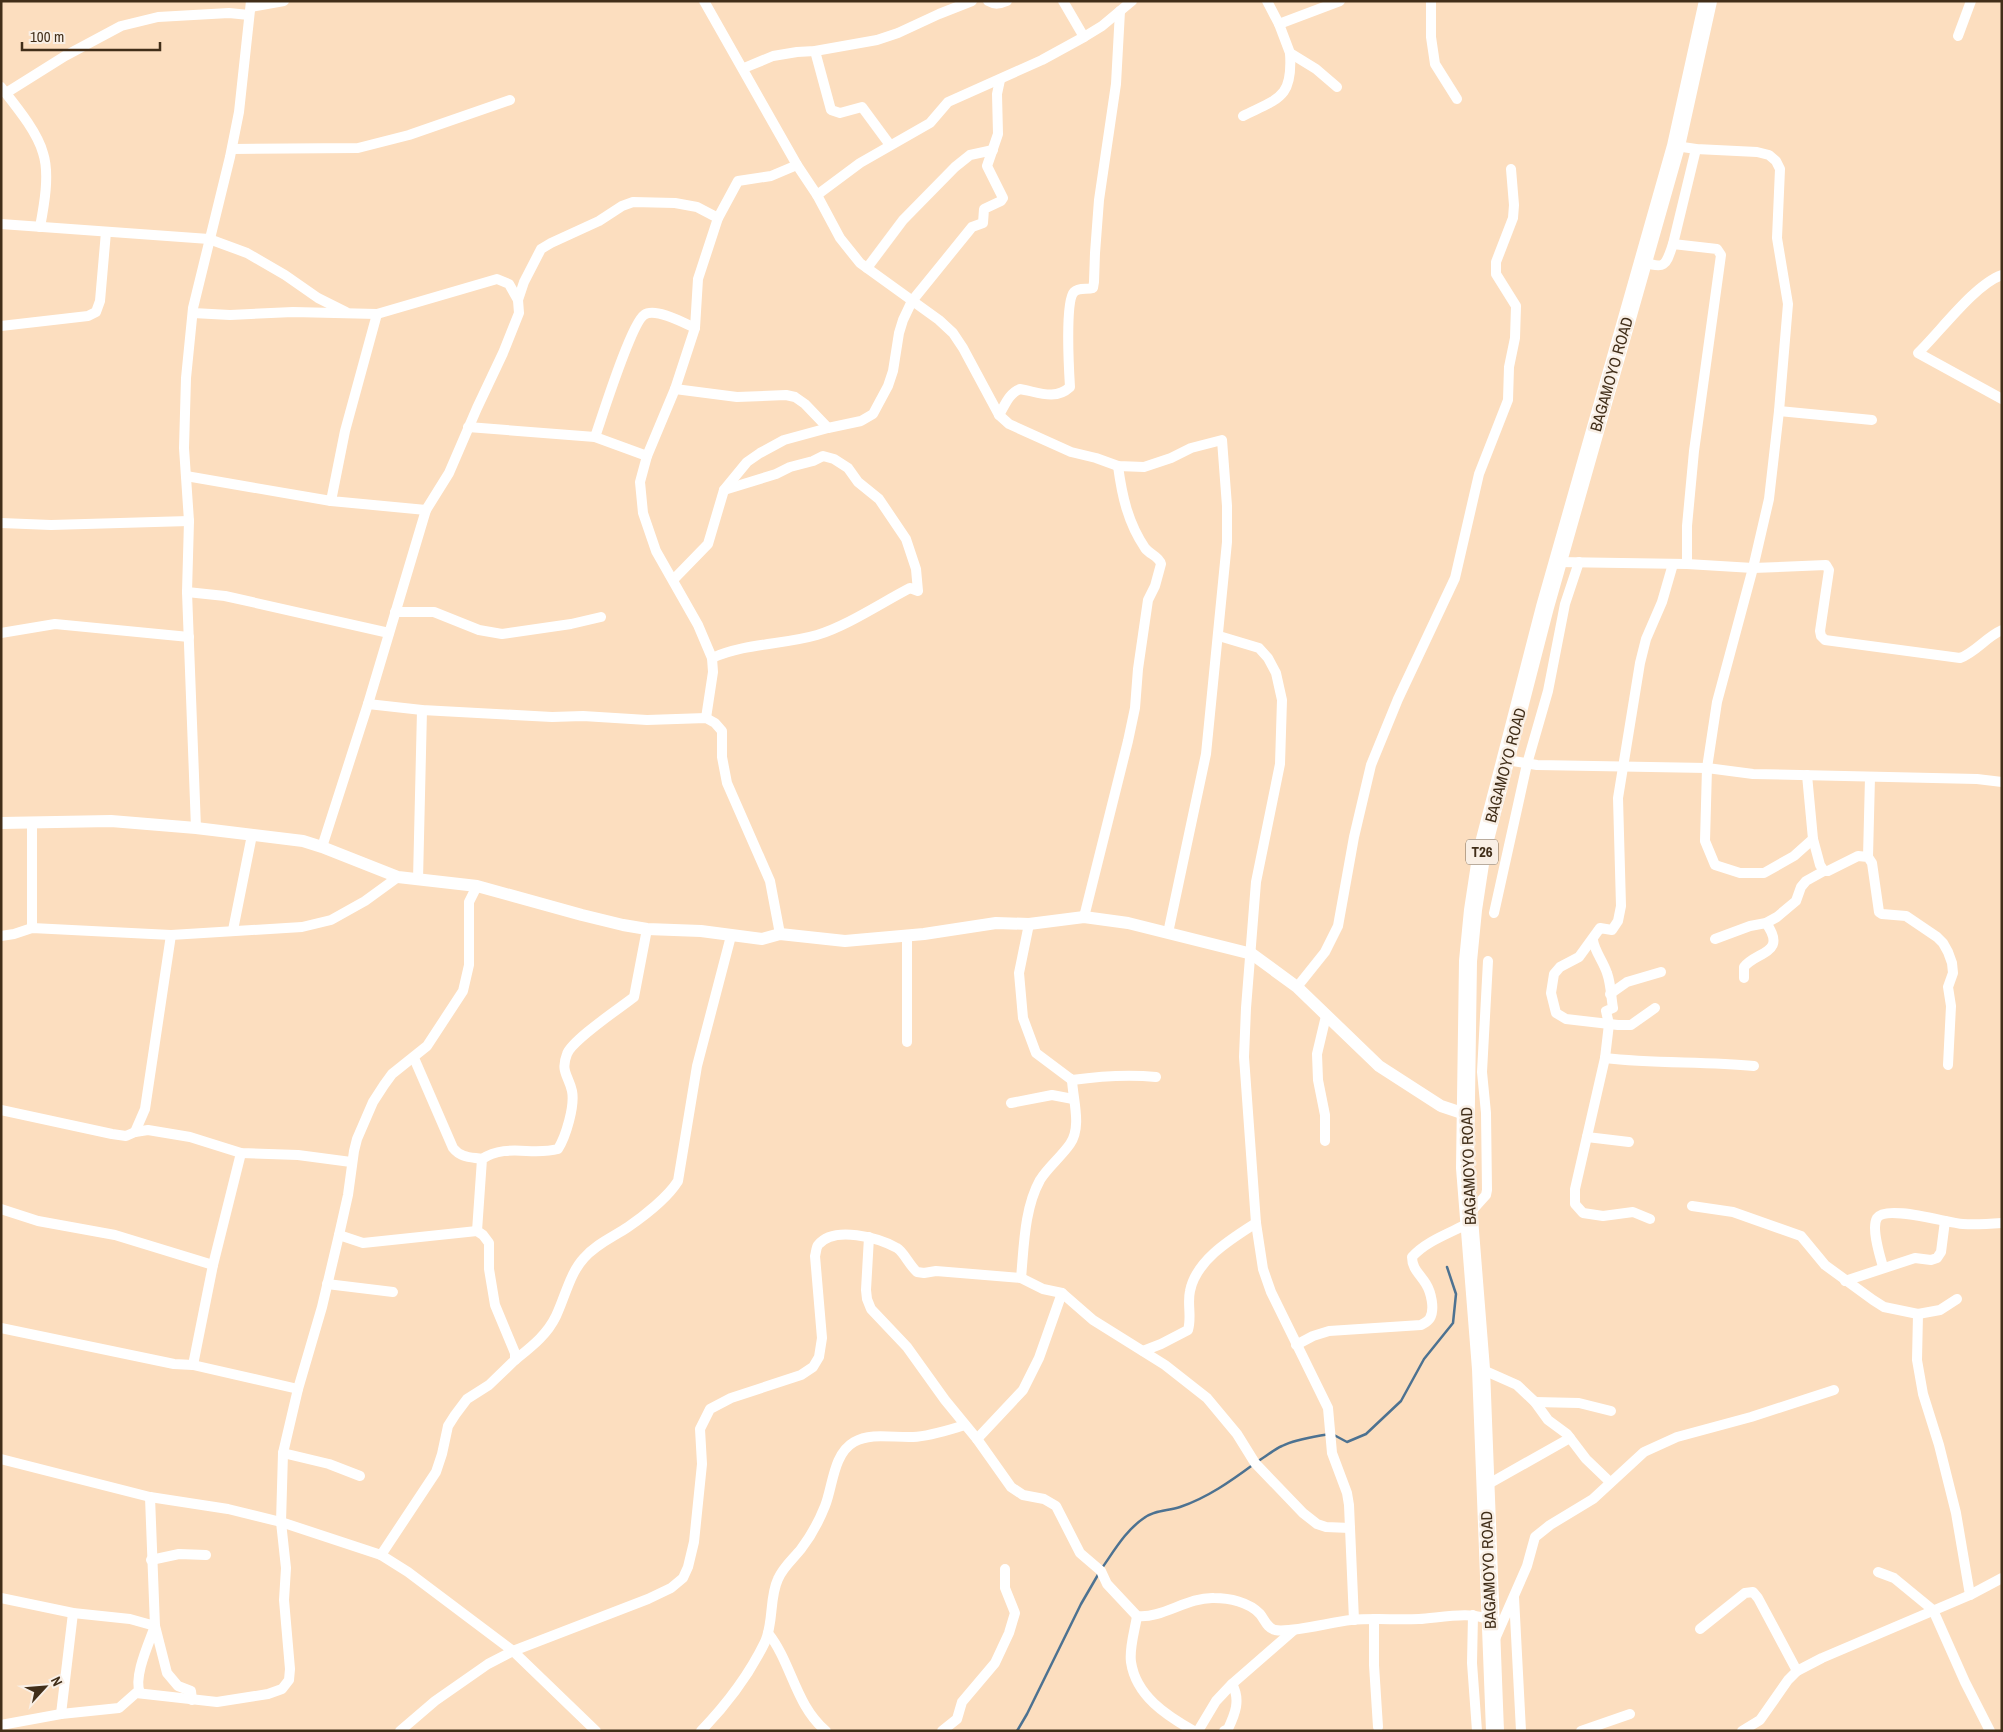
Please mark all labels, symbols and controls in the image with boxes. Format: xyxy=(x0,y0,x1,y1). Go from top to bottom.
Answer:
scale bar xyxy=(22,20,160,52)
text: 100 m xyxy=(30,26,64,47)
street label: BAGAMOYO ROAD xyxy=(1584,314,1638,434)
street label: BAGAMOYO ROAD xyxy=(1479,705,1531,825)
road number: T26 xyxy=(1466,840,1498,864)
street label: BAGAMOYO ROAD xyxy=(1455,1107,1481,1225)
street label: BAGAMOYO ROAD xyxy=(1475,1511,1501,1629)
north arrow xyxy=(20,1662,70,1712)
text: N xyxy=(47,1674,67,1689)

